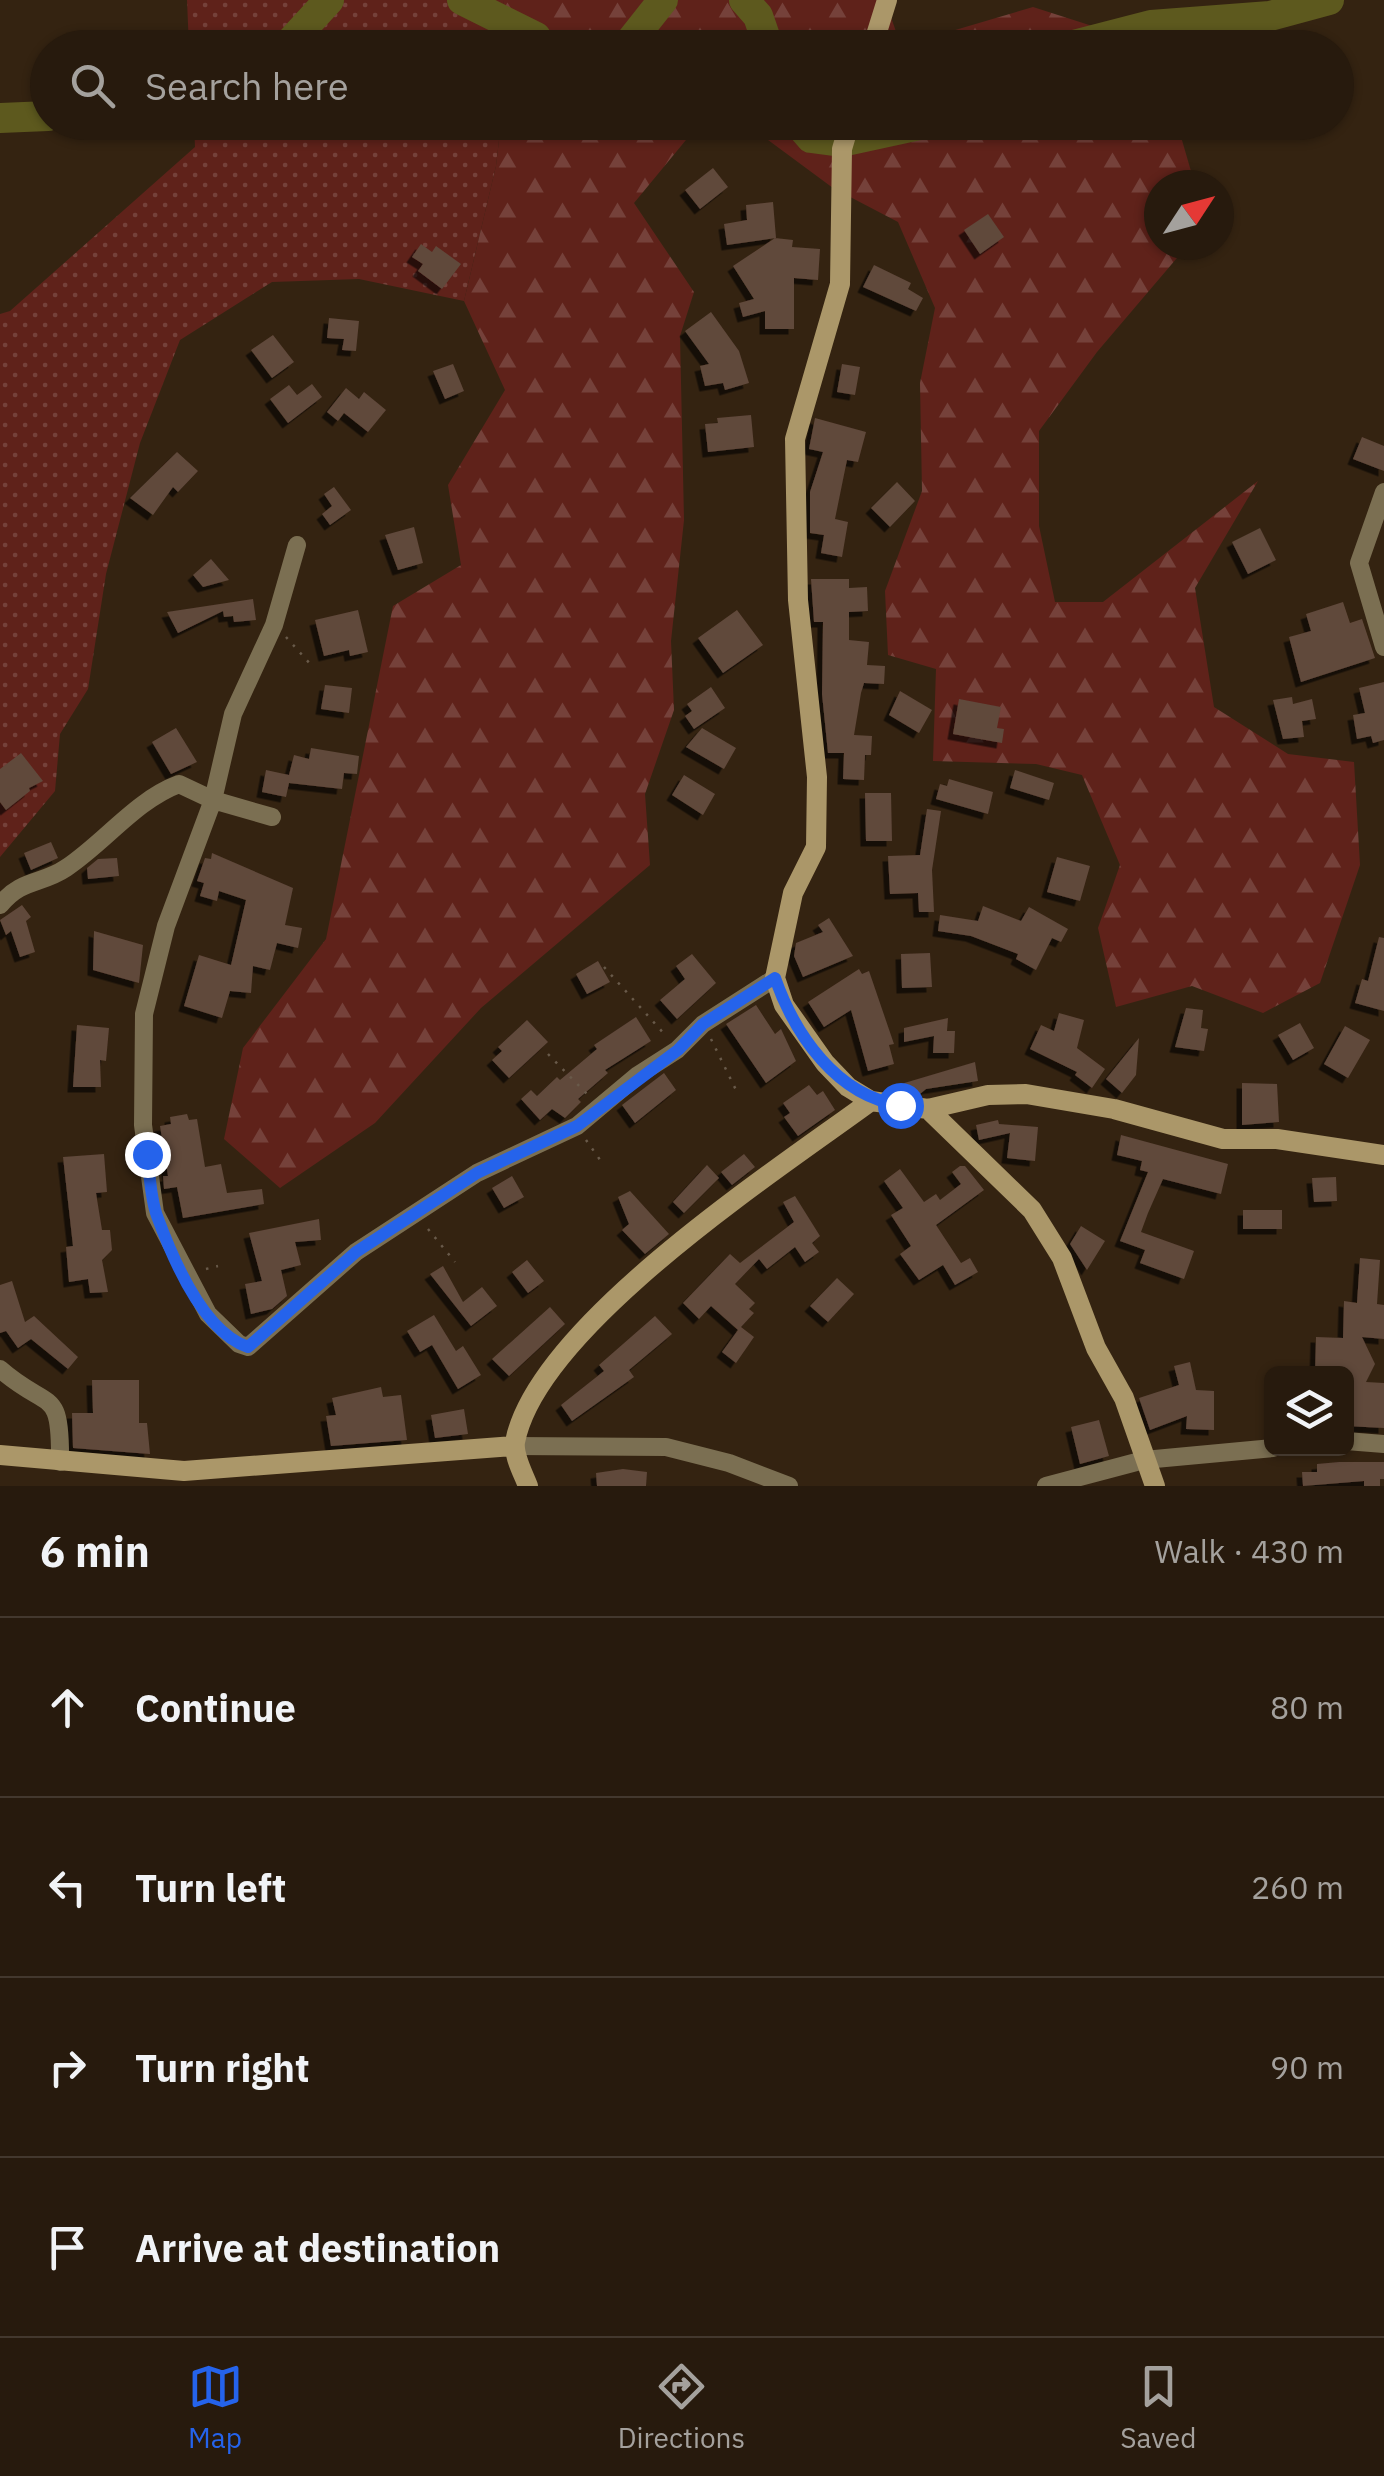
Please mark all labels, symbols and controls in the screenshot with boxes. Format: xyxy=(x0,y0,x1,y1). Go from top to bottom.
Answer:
search box xyxy=(30,30,1354,140)
icon: search xyxy=(65,58,120,113)
text: Search here xyxy=(145,61,349,110)
north arrow xyxy=(1144,170,1234,260)
route start xyxy=(878,1083,924,1129)
route end xyxy=(125,1132,171,1178)
map controls xyxy=(1264,1366,1354,1456)
button: layers xyxy=(1264,1366,1354,1456)
text: 6 min xyxy=(40,1524,150,1579)
text: Walk · 430 m xyxy=(1155,1530,1344,1572)
icon: ahead xyxy=(40,1680,95,1735)
text: Continue xyxy=(135,1683,296,1732)
text: 80 m xyxy=(1270,1686,1344,1728)
icon: left xyxy=(40,1860,95,1915)
text: Turn left xyxy=(135,1863,286,1912)
text: 260 m xyxy=(1251,1866,1344,1908)
icon: right xyxy=(40,2040,95,2095)
text: Turn right xyxy=(135,2043,310,2092)
text: 90 m xyxy=(1270,2046,1344,2088)
icon: arrive xyxy=(40,2220,95,2275)
text: Arrive at destination xyxy=(135,2223,500,2272)
tab: Map xyxy=(188,2359,243,2456)
tab: Directions xyxy=(618,2359,745,2456)
tab: Saved xyxy=(1120,2359,1196,2456)

